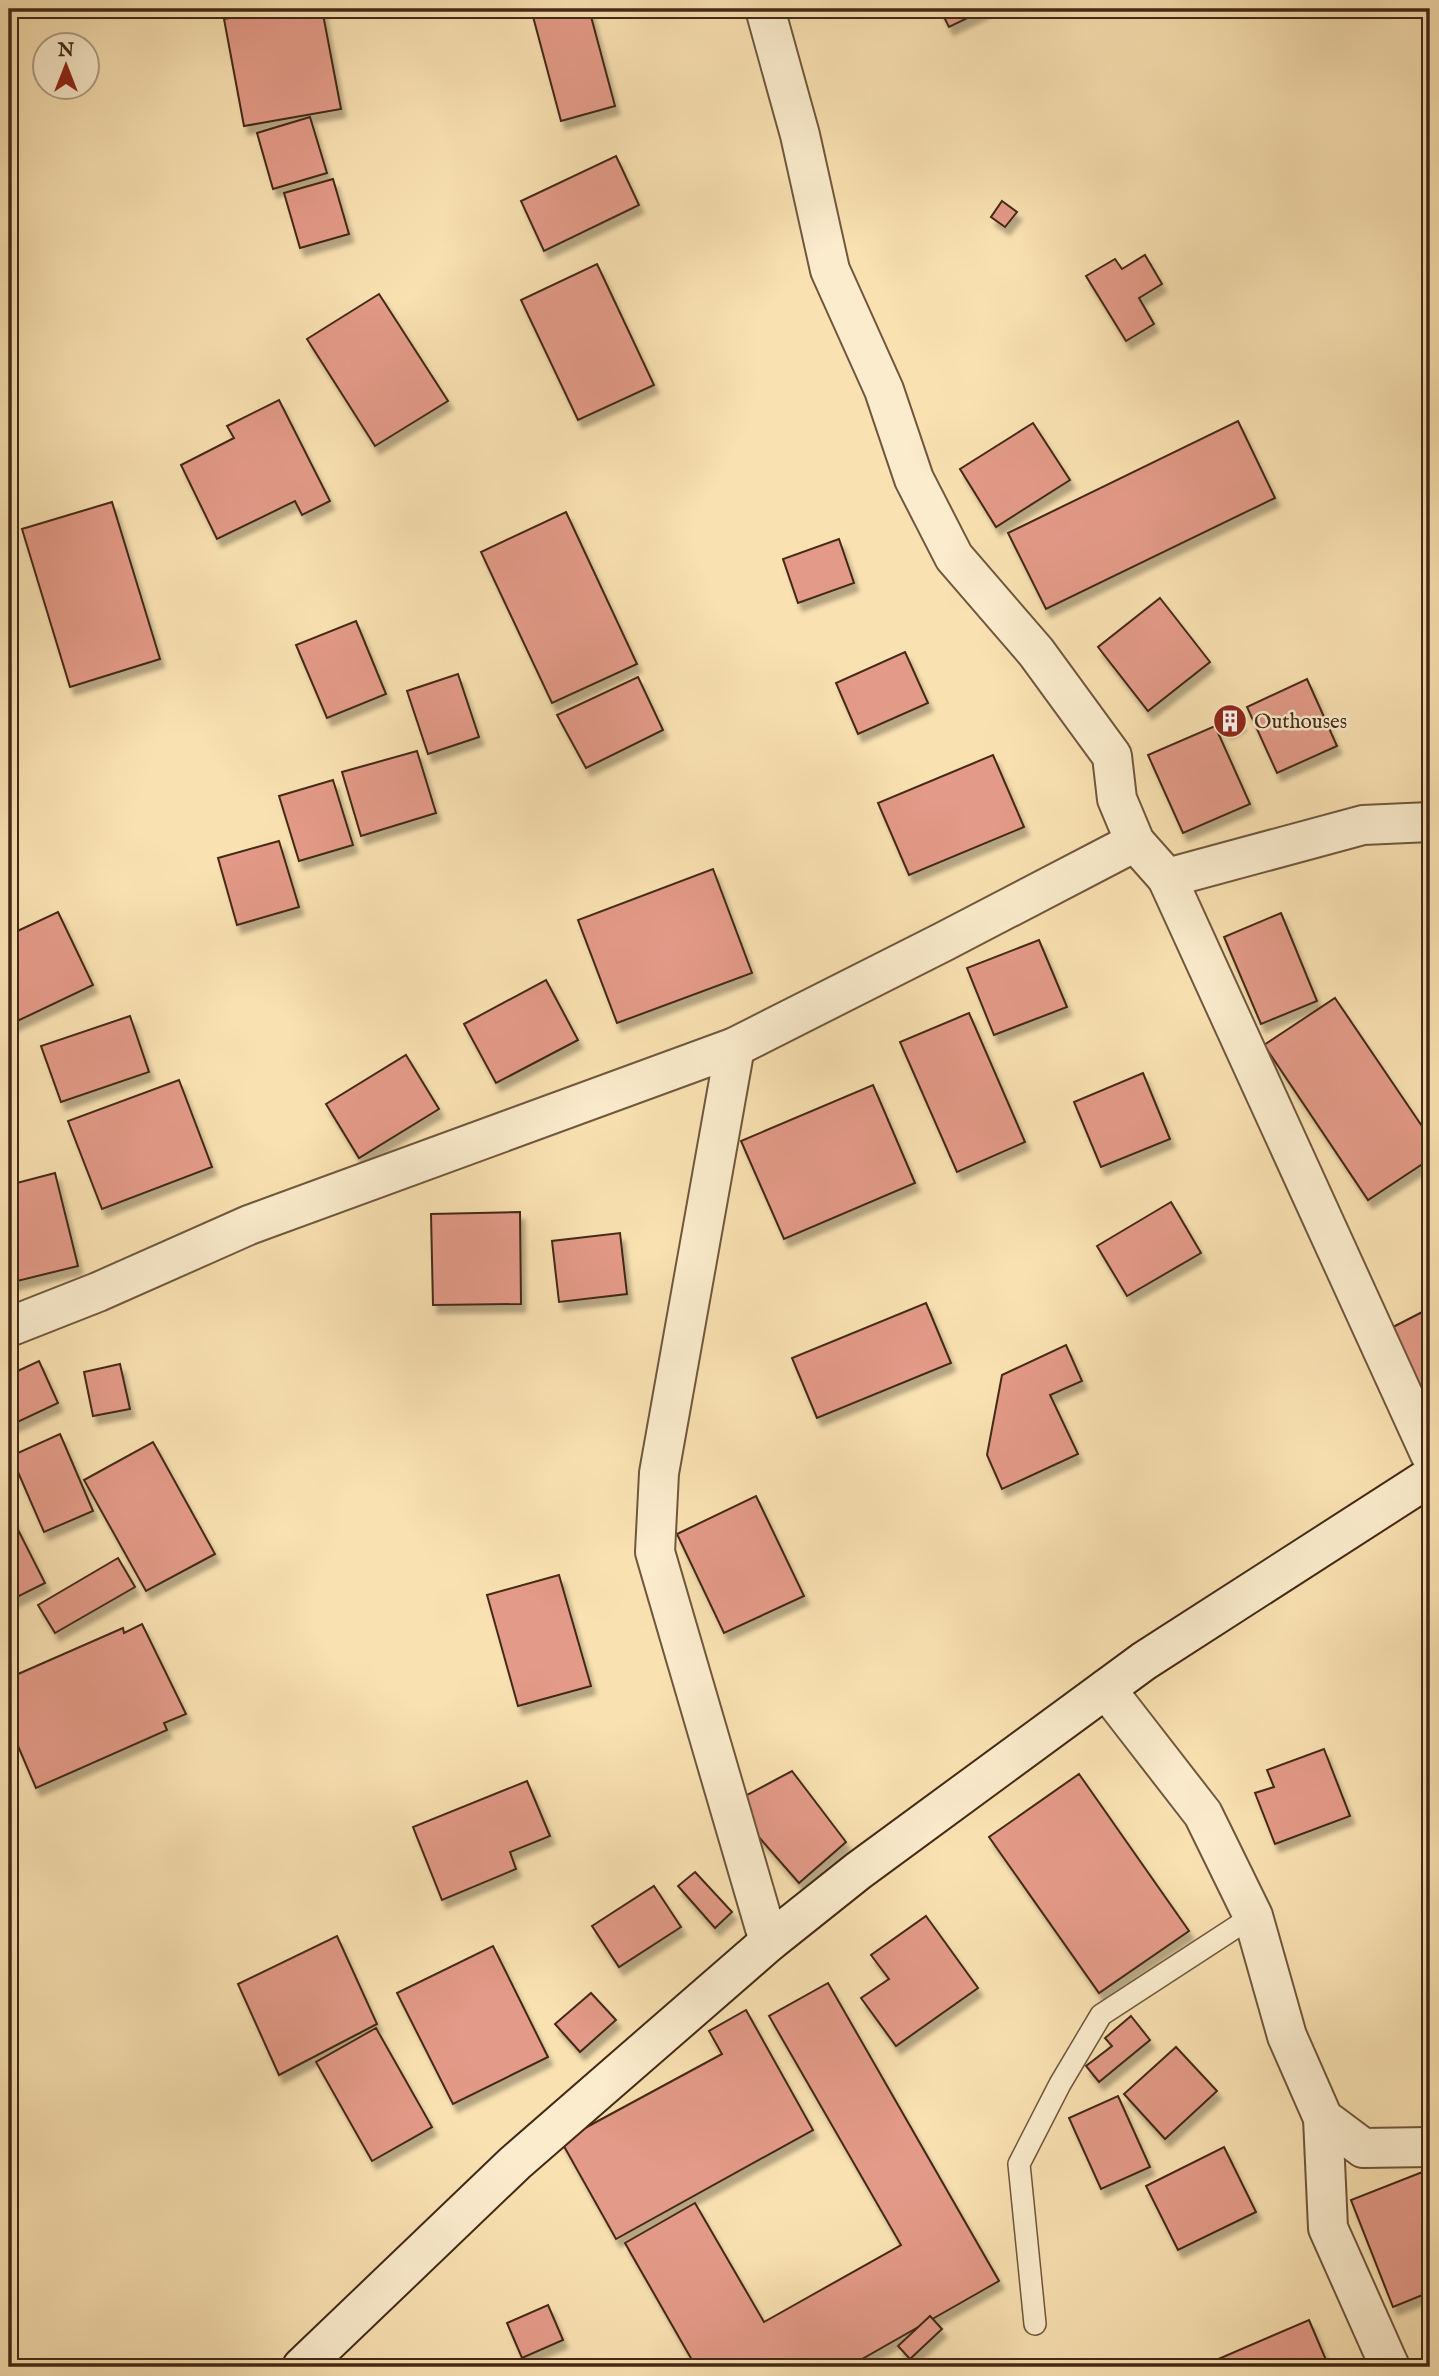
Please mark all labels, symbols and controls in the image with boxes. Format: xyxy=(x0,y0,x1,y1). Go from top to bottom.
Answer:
north arrow xyxy=(32,32,102,102)
text: N xyxy=(57,39,75,63)
building icon: Outhouses xyxy=(1211,702,1249,740)
place label: Outhouses xyxy=(1254,709,1347,736)

